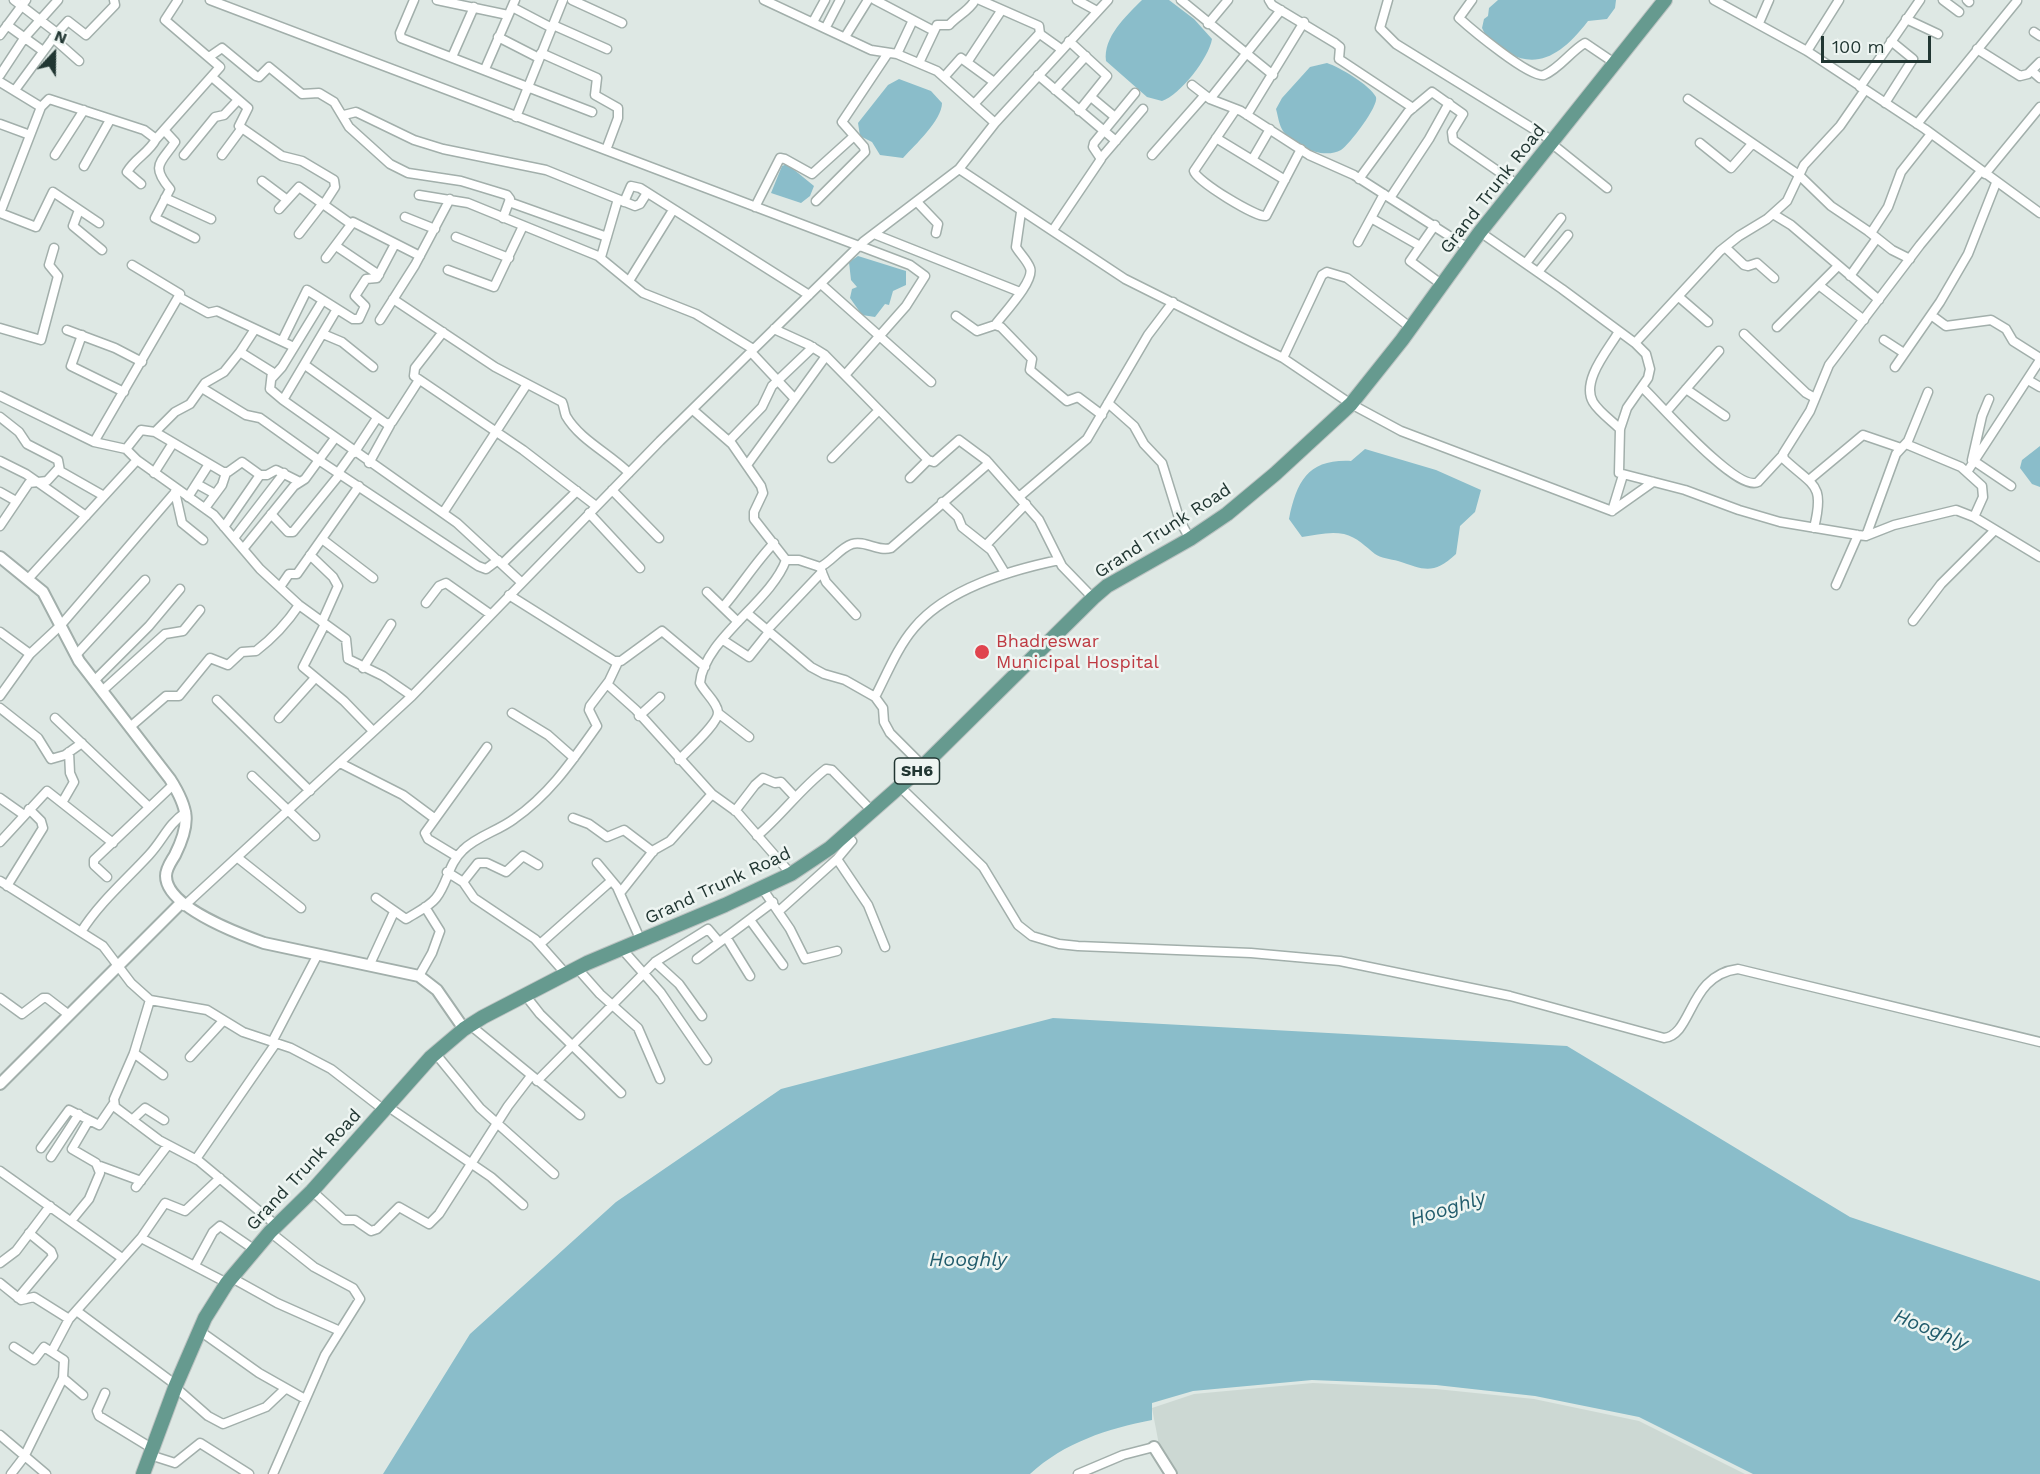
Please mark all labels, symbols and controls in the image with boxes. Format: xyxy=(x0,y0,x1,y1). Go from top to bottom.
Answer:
north arrow xyxy=(24,24,84,84)
scale bar xyxy=(1824,24,1934,62)
text: N xyxy=(52,26,70,48)
text: 100 m xyxy=(1832,36,1885,57)
street label: Grand Trunk Road xyxy=(1436,120,1550,258)
street label: Grand Trunk Road xyxy=(1091,479,1235,583)
place label: Bhadreswar Municipal Hospital xyxy=(996,631,1159,674)
marker: Bhadreswar Municipal Hospital xyxy=(973,643,991,661)
road number: SH6 xyxy=(894,758,940,784)
street label: Grand Trunk Road xyxy=(642,843,794,929)
street label: Grand Trunk Road xyxy=(242,1105,366,1235)
water label: Hooghly xyxy=(1407,1186,1489,1232)
water label: Hooghly xyxy=(929,1248,1007,1272)
water label: Hooghly xyxy=(1890,1304,1972,1356)

